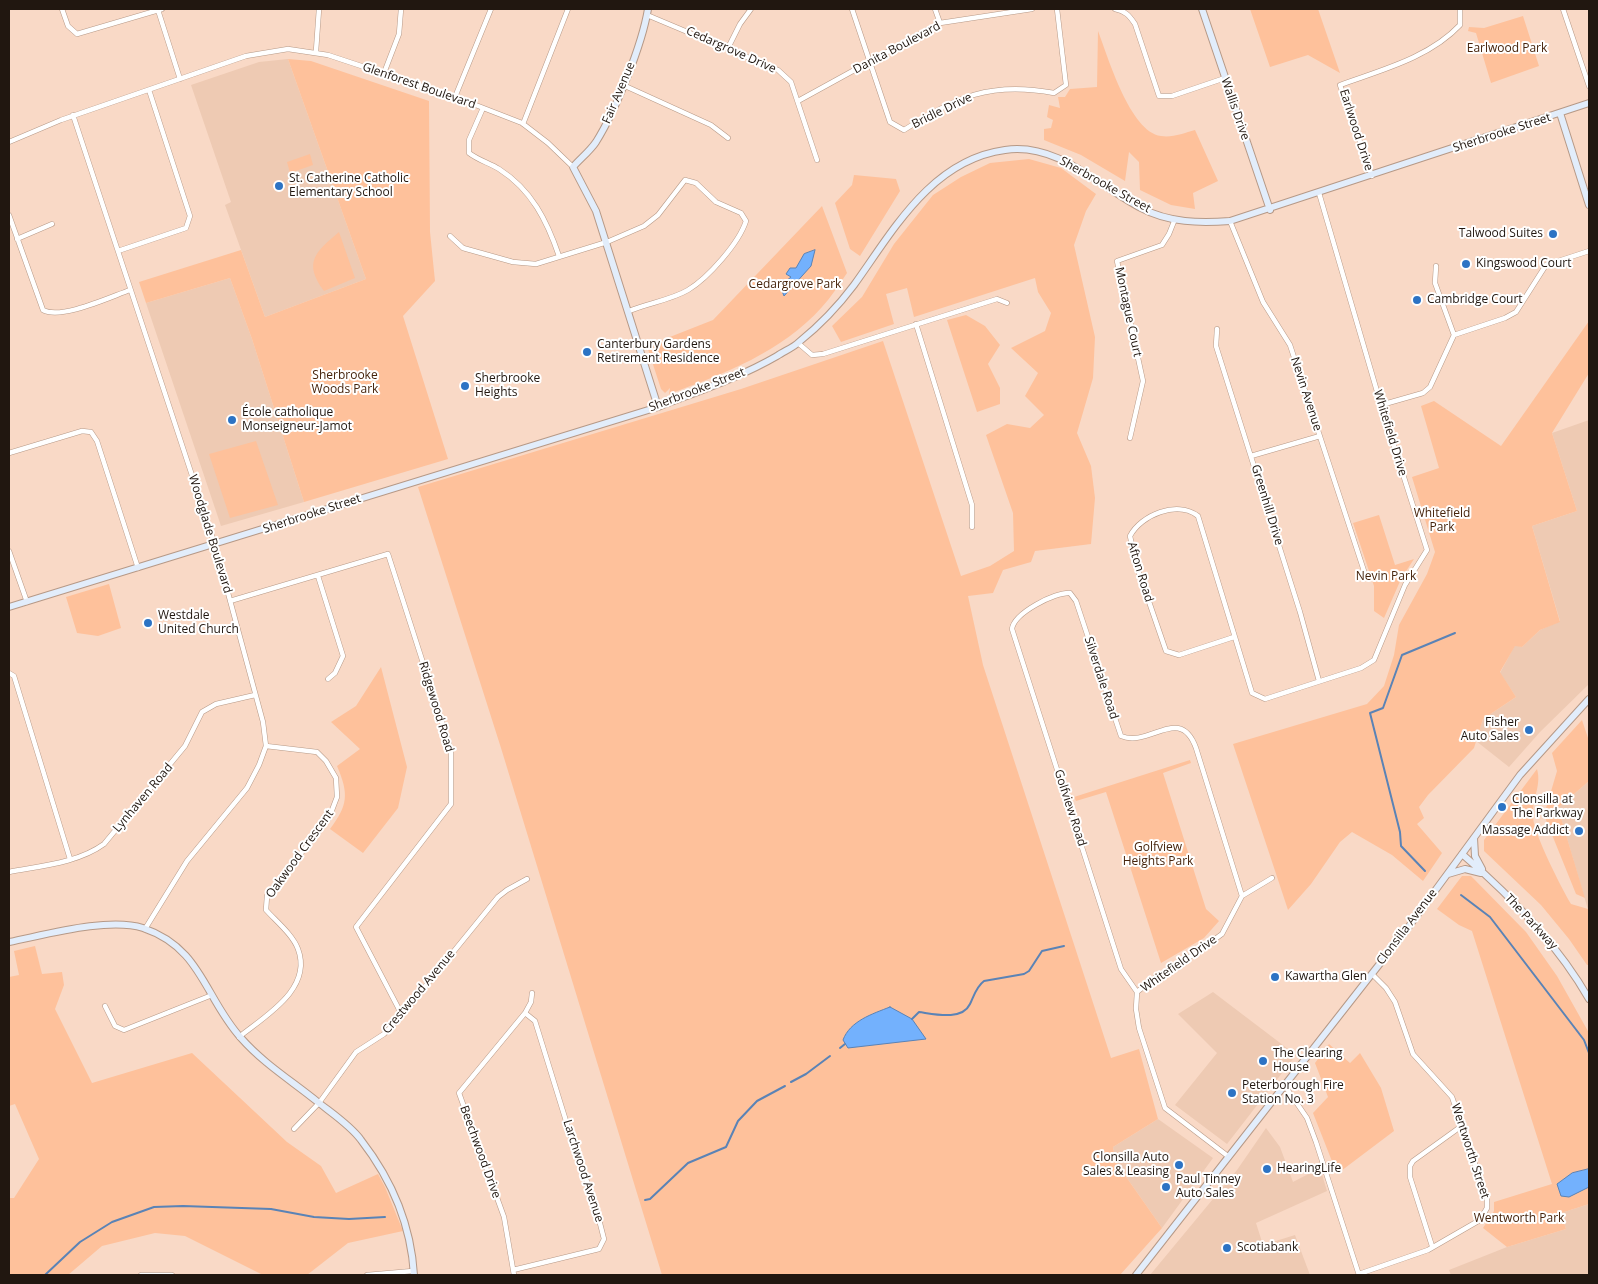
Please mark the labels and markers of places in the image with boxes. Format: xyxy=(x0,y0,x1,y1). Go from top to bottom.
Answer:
place label: St. Catherine Catholic Elementary School xyxy=(289,172,409,200)
marker: St. Catherine Catholic Elementary School xyxy=(273,180,285,192)
place label: Talwood Suites xyxy=(1459,227,1543,241)
marker: Talwood Suites xyxy=(1547,228,1559,240)
place label: Kingswood Court xyxy=(1476,257,1571,271)
marker: Kingswood Court xyxy=(1460,258,1472,270)
place label: Cambridge Court xyxy=(1427,293,1523,307)
marker: Cambridge Court xyxy=(1411,294,1423,306)
place label: Canterbury Gardens Retirement Residence xyxy=(597,338,720,366)
marker: Canterbury Gardens Retirement Residence xyxy=(581,346,593,358)
place label: Sherbrooke Heights xyxy=(475,372,540,400)
marker: Sherbrooke Heights xyxy=(459,380,471,392)
place label: École catholique Monseigneur-Jamot xyxy=(242,406,352,434)
marker: École catholique Monseigneur-Jamot xyxy=(226,414,238,426)
place label: Westdale United Church xyxy=(158,609,239,637)
marker: Westdale United Church xyxy=(142,617,154,629)
place label: Fisher Auto Sales xyxy=(1461,716,1519,744)
marker: Fisher Auto Sales xyxy=(1523,724,1535,736)
place label: Clonsilla at The Parkway xyxy=(1512,793,1583,821)
marker: Clonsilla at The Parkway xyxy=(1496,801,1508,813)
place label: Massage Addict xyxy=(1482,824,1569,838)
marker: Massage Addict xyxy=(1573,825,1585,837)
place label: Kawartha Glen xyxy=(1285,970,1367,984)
marker: Kawartha Glen xyxy=(1269,971,1281,983)
place label: The Clearing House xyxy=(1273,1047,1343,1075)
marker: The Clearing House xyxy=(1257,1055,1269,1067)
place label: Peterborough Fire Station No. 3 xyxy=(1242,1079,1344,1107)
marker: Peterborough Fire Station No. 3 xyxy=(1226,1087,1238,1099)
place label: Clonsilla Auto Sales & Leasing xyxy=(1083,1151,1169,1179)
marker: Clonsilla Auto Sales & Leasing xyxy=(1173,1159,1185,1171)
place label: HearingLife xyxy=(1277,1162,1341,1176)
marker: HearingLife xyxy=(1261,1163,1273,1175)
place label: Paul Tinney Auto Sales xyxy=(1176,1173,1240,1201)
marker: Paul Tinney Auto Sales xyxy=(1160,1181,1172,1193)
place label: Scotiabank xyxy=(1237,1241,1298,1255)
marker: Scotiabank xyxy=(1221,1242,1233,1254)

